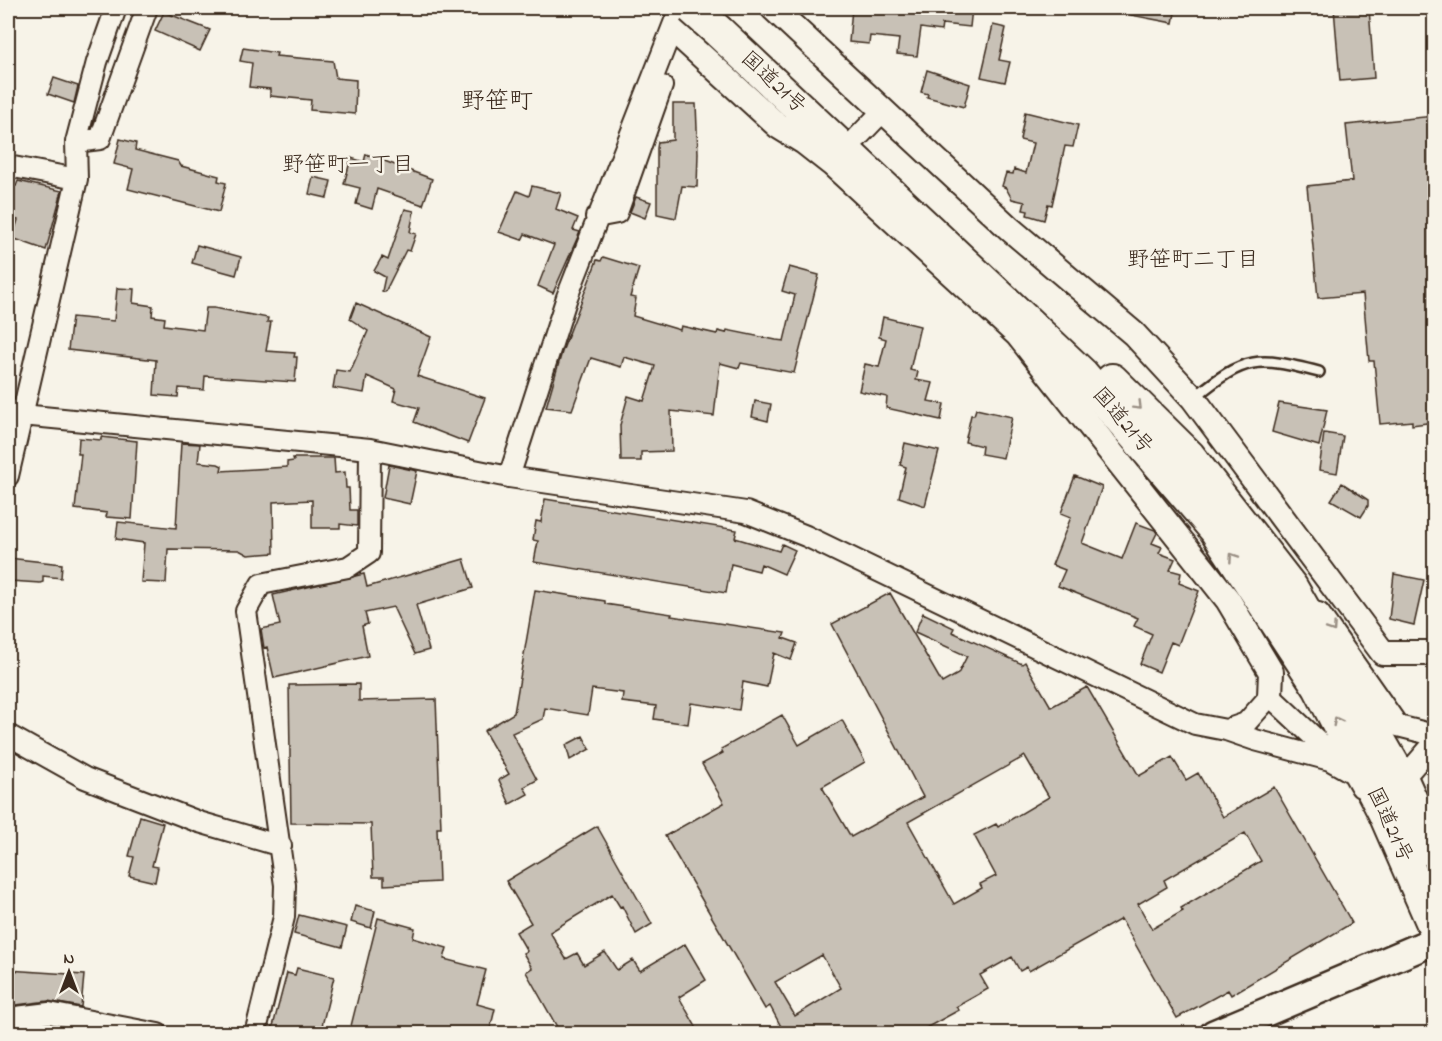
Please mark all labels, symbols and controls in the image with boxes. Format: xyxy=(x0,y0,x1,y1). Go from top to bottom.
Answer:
street label: 国道21号 xyxy=(733,45,813,121)
district label: 野笹町 xyxy=(461,85,533,120)
district label: 野笹町一丁目 xyxy=(282,150,414,182)
district label: 野笹町二丁目 xyxy=(1127,245,1259,277)
street label: 国道21号 xyxy=(1084,381,1160,461)
one-way arrow xyxy=(1131,399,1142,410)
one-way arrow xyxy=(1229,552,1240,563)
one-way arrow xyxy=(1325,621,1336,632)
one-way arrow xyxy=(1333,716,1345,727)
street label: 国道21号 xyxy=(1358,782,1420,868)
north arrow xyxy=(39,942,99,1002)
text: N xyxy=(64,947,75,971)

